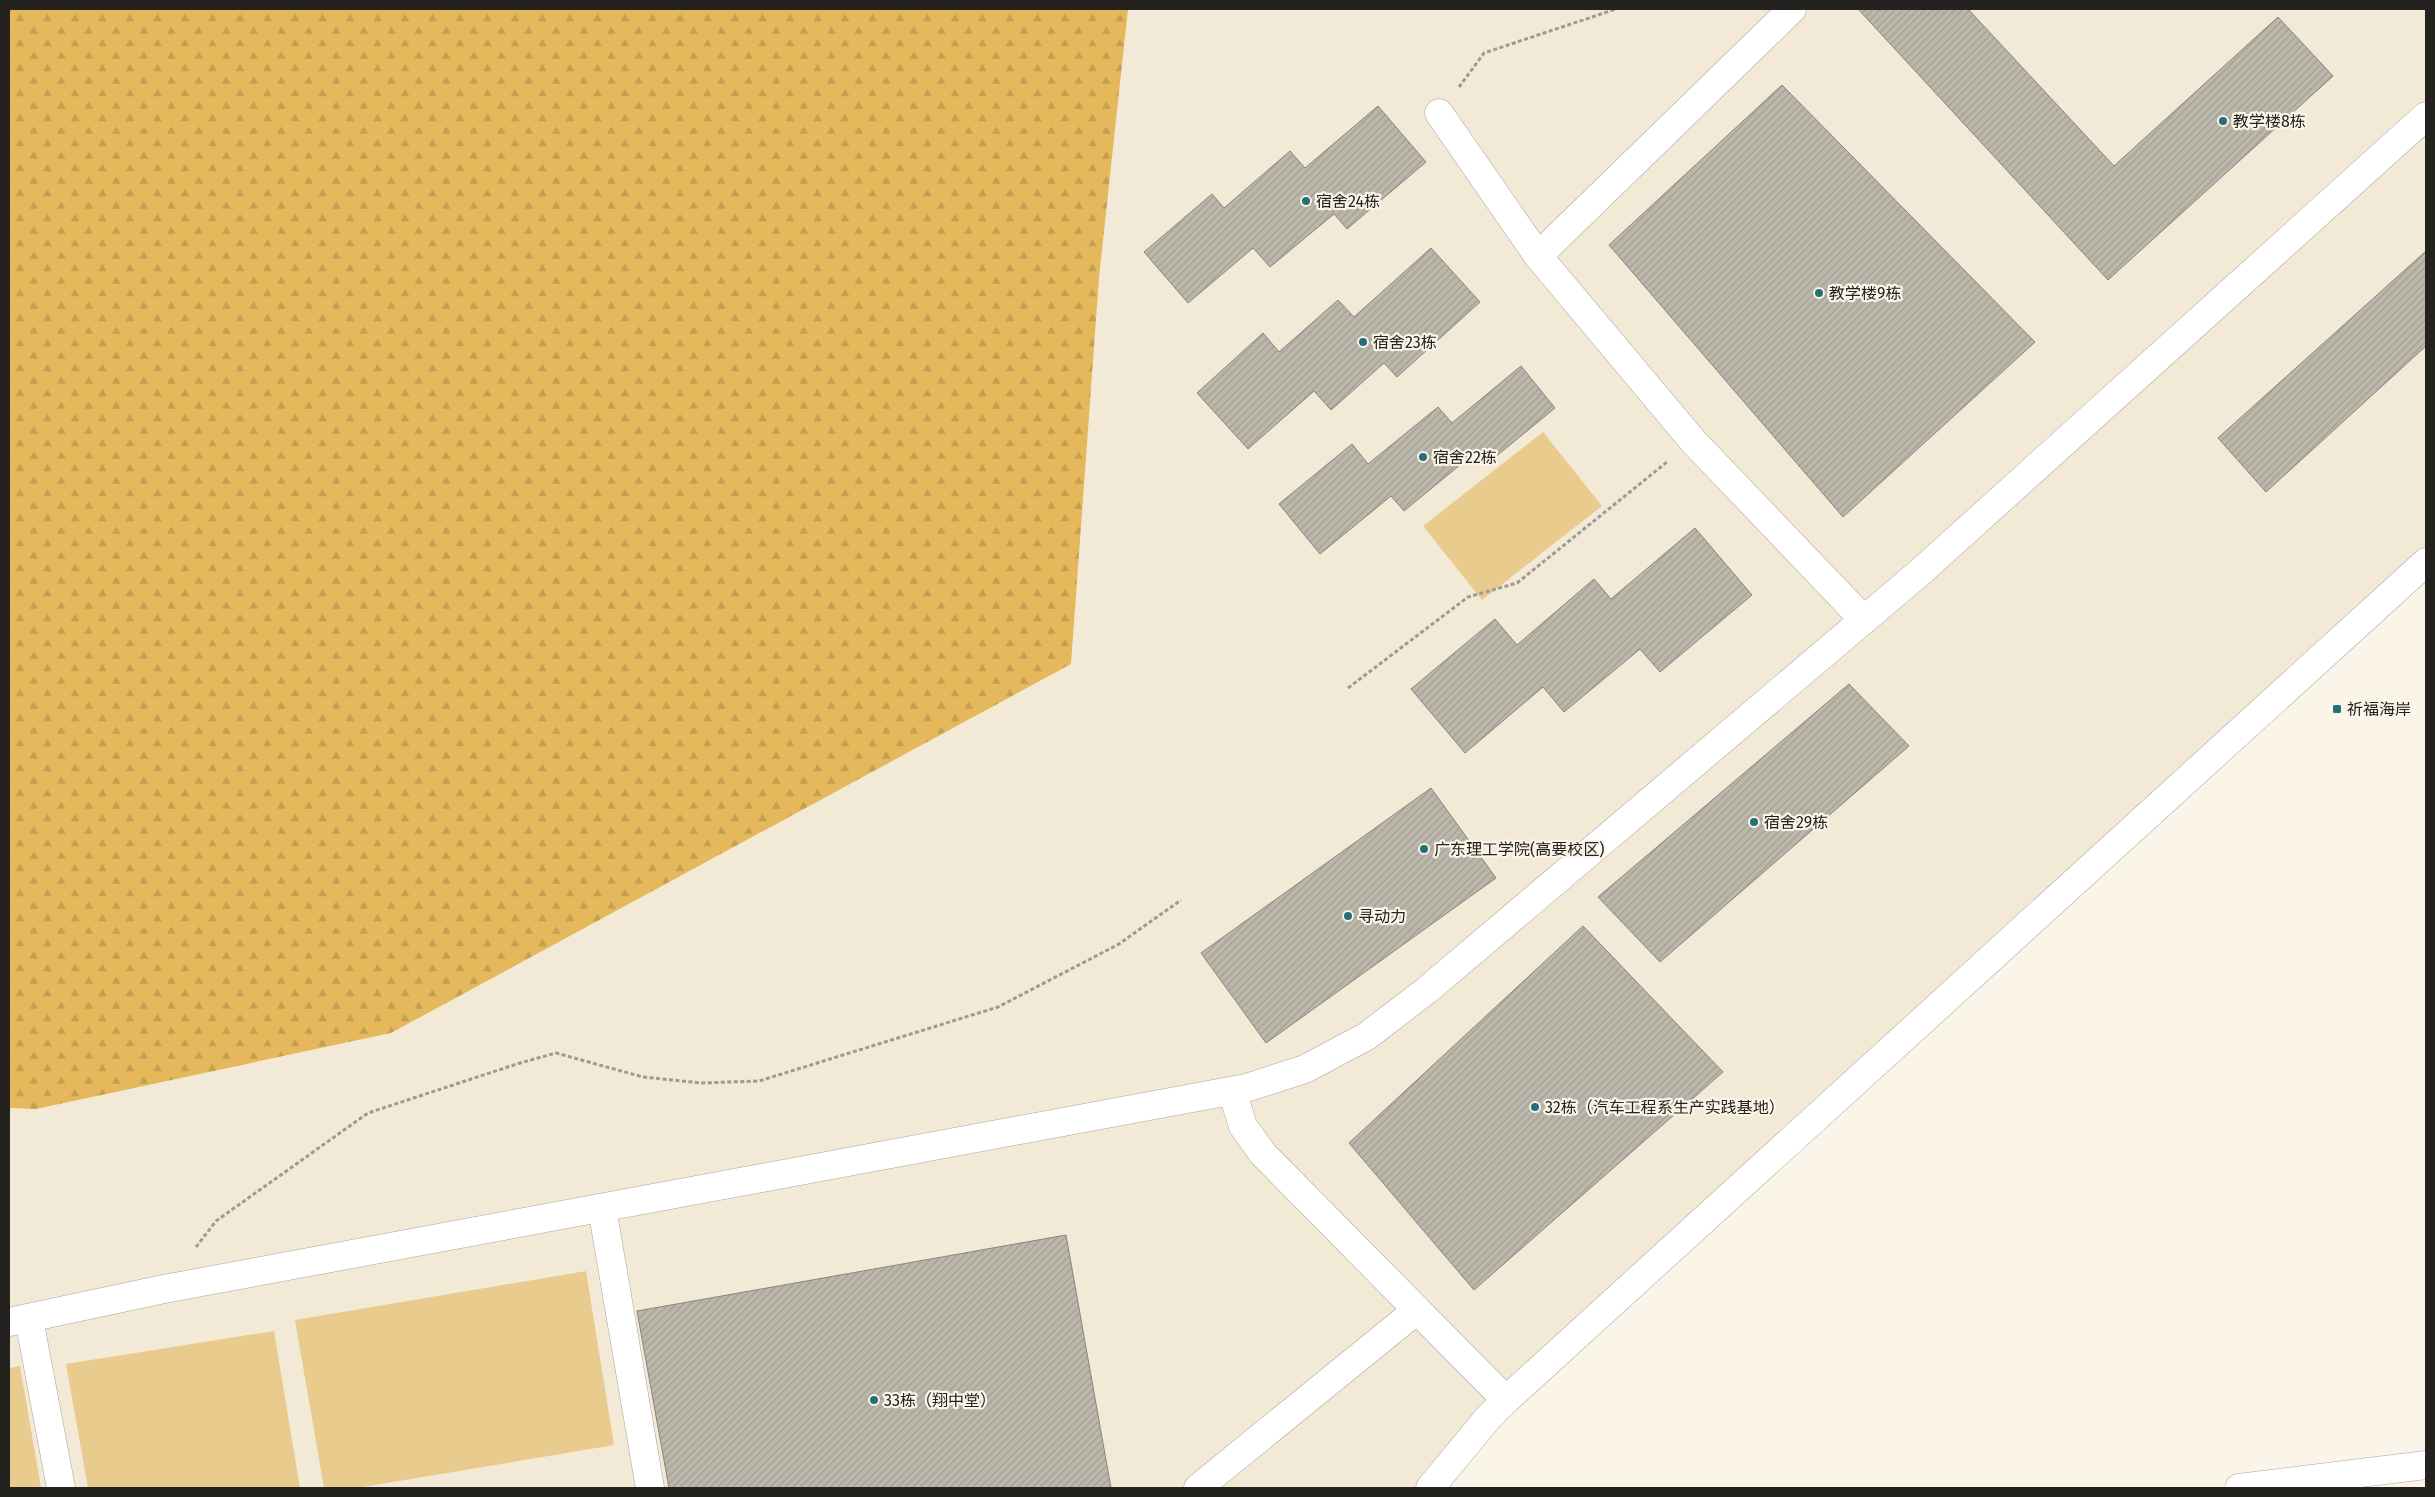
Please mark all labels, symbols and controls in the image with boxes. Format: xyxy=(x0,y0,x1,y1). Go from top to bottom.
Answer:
place label: 教学楼8栋 xyxy=(2233,112,2306,131)
marker: 教学楼8栋 xyxy=(2217,115,2229,127)
place label: 宿舍24栋 xyxy=(1316,192,1380,211)
marker: 宿舍24栋 xyxy=(1300,195,1312,207)
place label: 教学楼9栋 xyxy=(1829,284,1901,303)
marker: 教学楼9栋 xyxy=(1813,287,1825,299)
place label: 宿舍23栋 xyxy=(1373,333,1437,352)
marker: 宿舍23栋 xyxy=(1357,336,1369,348)
place label: 宿舍22栋 xyxy=(1433,448,1497,467)
marker: 宿舍22栋 xyxy=(1417,451,1429,463)
place label: 祈福海岸 xyxy=(2347,700,2411,719)
marker: 祈福海岸 xyxy=(2331,703,2343,715)
place label: 宿舍29栋 xyxy=(1764,813,1828,832)
marker: 宿舍29栋 xyxy=(1748,816,1760,828)
place label: 广东理工学院(高要校区) xyxy=(1434,840,1604,859)
marker: 广东理工学院(高要校区) xyxy=(1418,843,1430,855)
place label: 寻动力 xyxy=(1358,907,1406,926)
marker: 寻动力 xyxy=(1342,910,1354,922)
place label: 32栋（汽车工程系生产实践基地） xyxy=(1545,1098,1785,1117)
marker: 32栋（汽车工程系生产实践基地） xyxy=(1529,1101,1541,1113)
place label: 33栋（翔中堂） xyxy=(884,1391,996,1410)
marker: 33栋（翔中堂） xyxy=(868,1394,880,1406)

